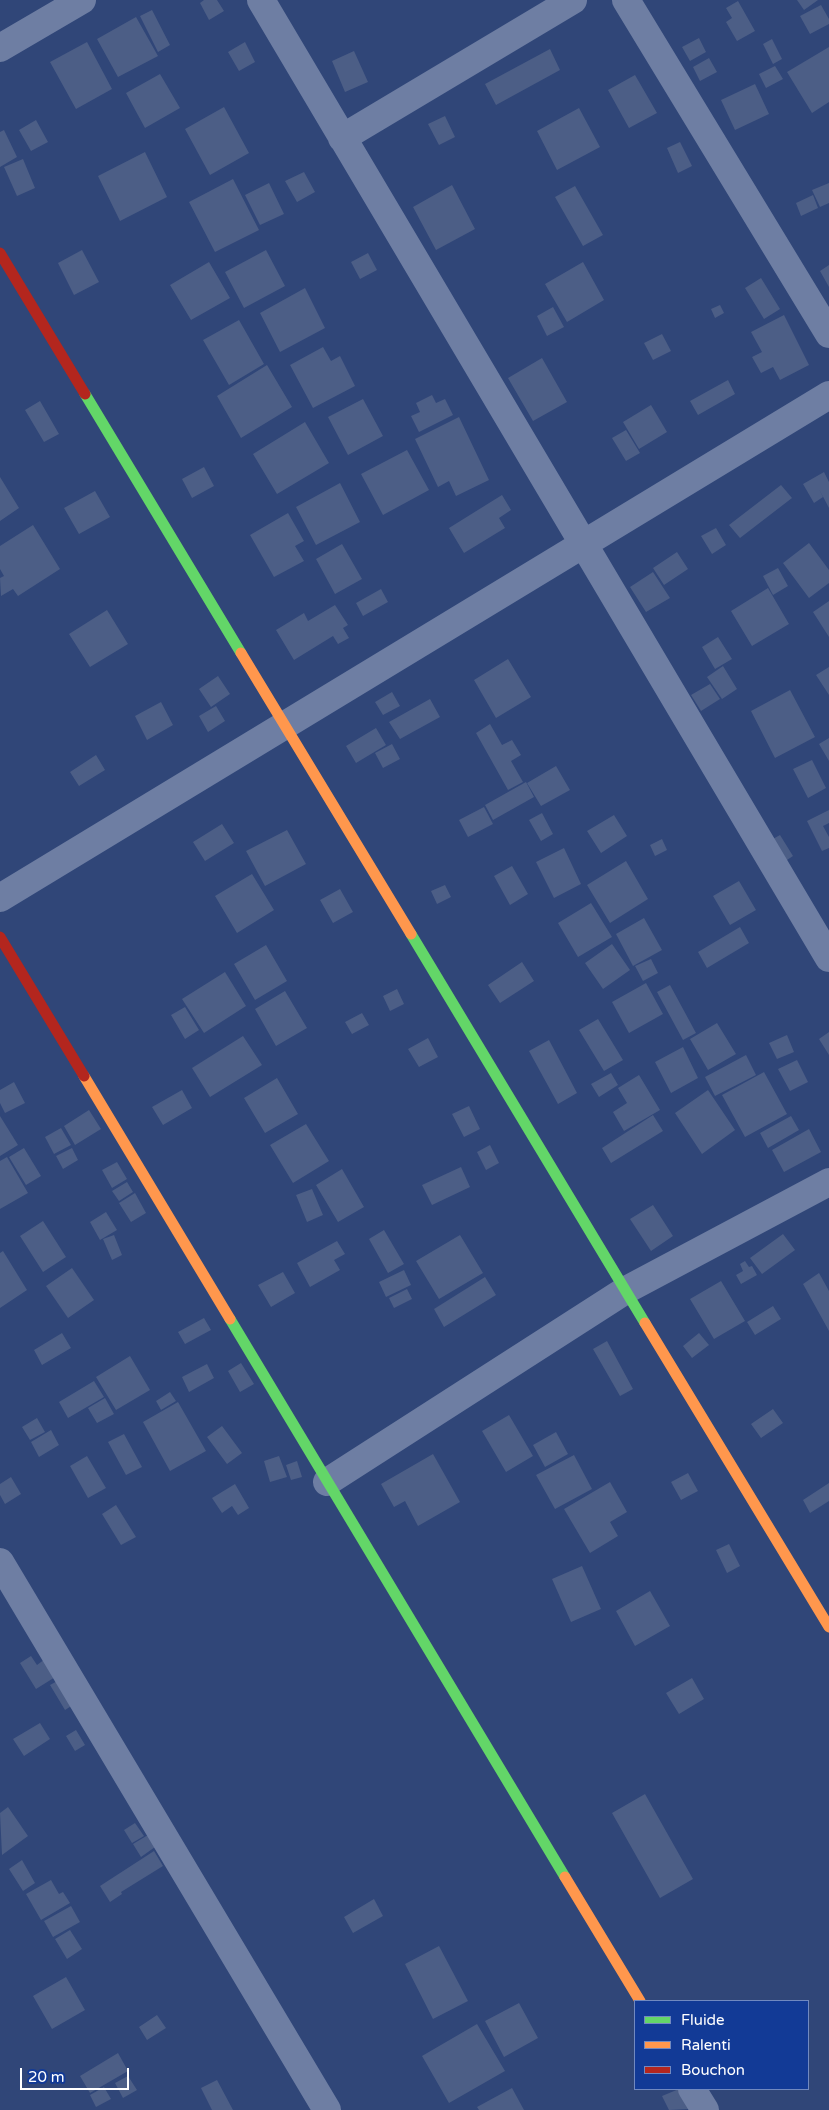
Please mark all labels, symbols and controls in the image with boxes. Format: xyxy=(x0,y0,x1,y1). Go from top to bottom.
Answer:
legend xyxy=(634,2000,809,2090)
text: Fluide xyxy=(681,2011,725,2029)
text: Ralenti xyxy=(681,2036,731,2054)
scale bar xyxy=(22,2058,131,2090)
text: Bouchon xyxy=(681,2061,745,2079)
text: 20 m xyxy=(28,2068,65,2086)

